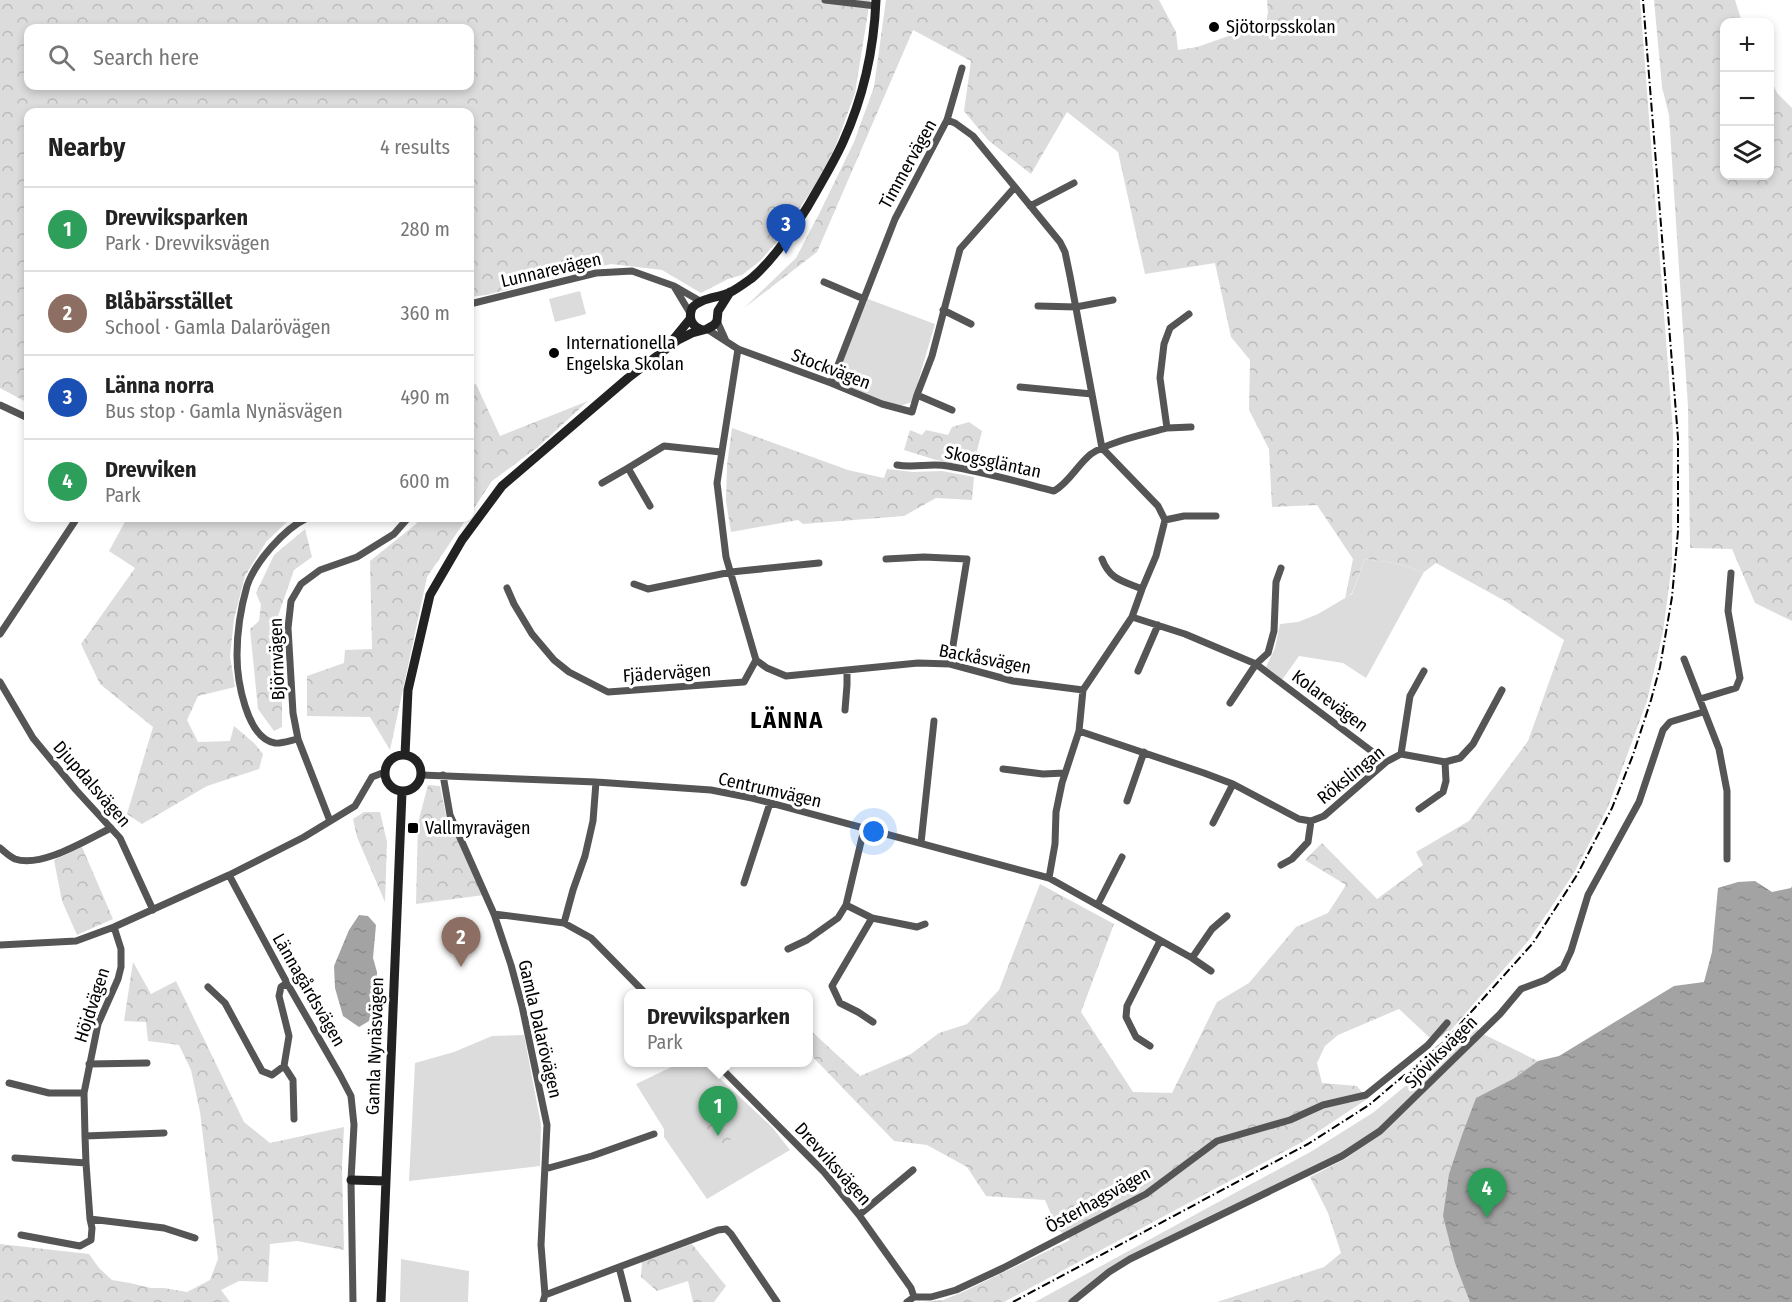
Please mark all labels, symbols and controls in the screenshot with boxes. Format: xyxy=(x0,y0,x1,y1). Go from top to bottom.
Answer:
place label: Sjötorpsskolan xyxy=(1226,16,1336,38)
map controls xyxy=(1720,18,1774,180)
button: + xyxy=(1720,18,1774,72)
marker: Sjötorpsskolan xyxy=(1207,20,1221,34)
search box xyxy=(24,24,474,90)
icon: search xyxy=(45,41,78,74)
text: Search here xyxy=(93,44,199,71)
button: − xyxy=(1720,72,1774,126)
street label: Timmervägen xyxy=(874,116,942,212)
button: layers xyxy=(1720,126,1774,180)
text: Nearby xyxy=(48,132,125,163)
text: 4 results xyxy=(380,135,450,159)
text: Drevviksparken xyxy=(105,204,248,231)
pin: 3 xyxy=(766,204,806,254)
text: 1 xyxy=(63,217,72,241)
text: 280 m xyxy=(401,217,450,241)
text: Park · Drevviksvägen xyxy=(105,231,270,255)
street label: Lunnarevägen xyxy=(499,248,603,292)
text: Blåbärsstället xyxy=(105,288,233,315)
text: 2 xyxy=(63,301,72,325)
text: 360 m xyxy=(401,301,450,325)
text: School · Gamla Dalarövägen xyxy=(105,315,331,339)
place label: Internationella Engelska Skolan xyxy=(566,332,684,375)
street label: Stockvägen xyxy=(788,344,874,394)
marker: Internationella Engelska Skolan xyxy=(547,346,561,360)
text: Länna norra xyxy=(105,372,214,399)
text: 3 xyxy=(63,385,72,409)
text: 490 m xyxy=(400,385,450,409)
text: Bus stop · Gamla Nynäsvägen xyxy=(105,399,343,423)
street label: Skogsgläntan xyxy=(943,441,1043,483)
text: Drevviken xyxy=(105,456,196,483)
text: 4 xyxy=(62,469,73,493)
text: 600 m xyxy=(399,469,450,493)
text: Park xyxy=(105,483,141,507)
street label: Björnvägen xyxy=(265,617,289,701)
street label: Backåsvägen xyxy=(937,639,1033,679)
street label: Fjädervägen xyxy=(622,659,712,687)
street label: Kolarevägen xyxy=(1288,665,1372,737)
district label: LÄNNA xyxy=(750,706,824,734)
street label: Djupdalsvägen xyxy=(48,736,136,832)
street label: Rökslingan xyxy=(1313,741,1389,809)
street label: Centrumvägen xyxy=(716,767,824,813)
place label: Vallmyravägen xyxy=(425,817,531,839)
your location xyxy=(859,817,888,846)
marker: Vallmyravägen xyxy=(406,821,420,835)
pin: 2 xyxy=(442,918,480,967)
street label: Lännagårdsvägen xyxy=(268,929,350,1051)
street label: Gamla Dalarövägen xyxy=(513,958,567,1100)
street label: Höjdvägen xyxy=(70,965,114,1045)
street label: Gamla Nynäsvägen xyxy=(362,977,388,1115)
popup xyxy=(624,989,813,1067)
text: Drevviksparken xyxy=(647,1003,790,1030)
street label: Sjöviksvägen xyxy=(1400,1011,1482,1093)
text: Park xyxy=(647,1030,683,1054)
pin: 1 xyxy=(698,1086,738,1136)
street label: Drevviksvägen xyxy=(790,1118,876,1210)
street label: Österhagsvägen xyxy=(1042,1162,1154,1238)
pin: 4 xyxy=(1468,1168,1506,1218)

